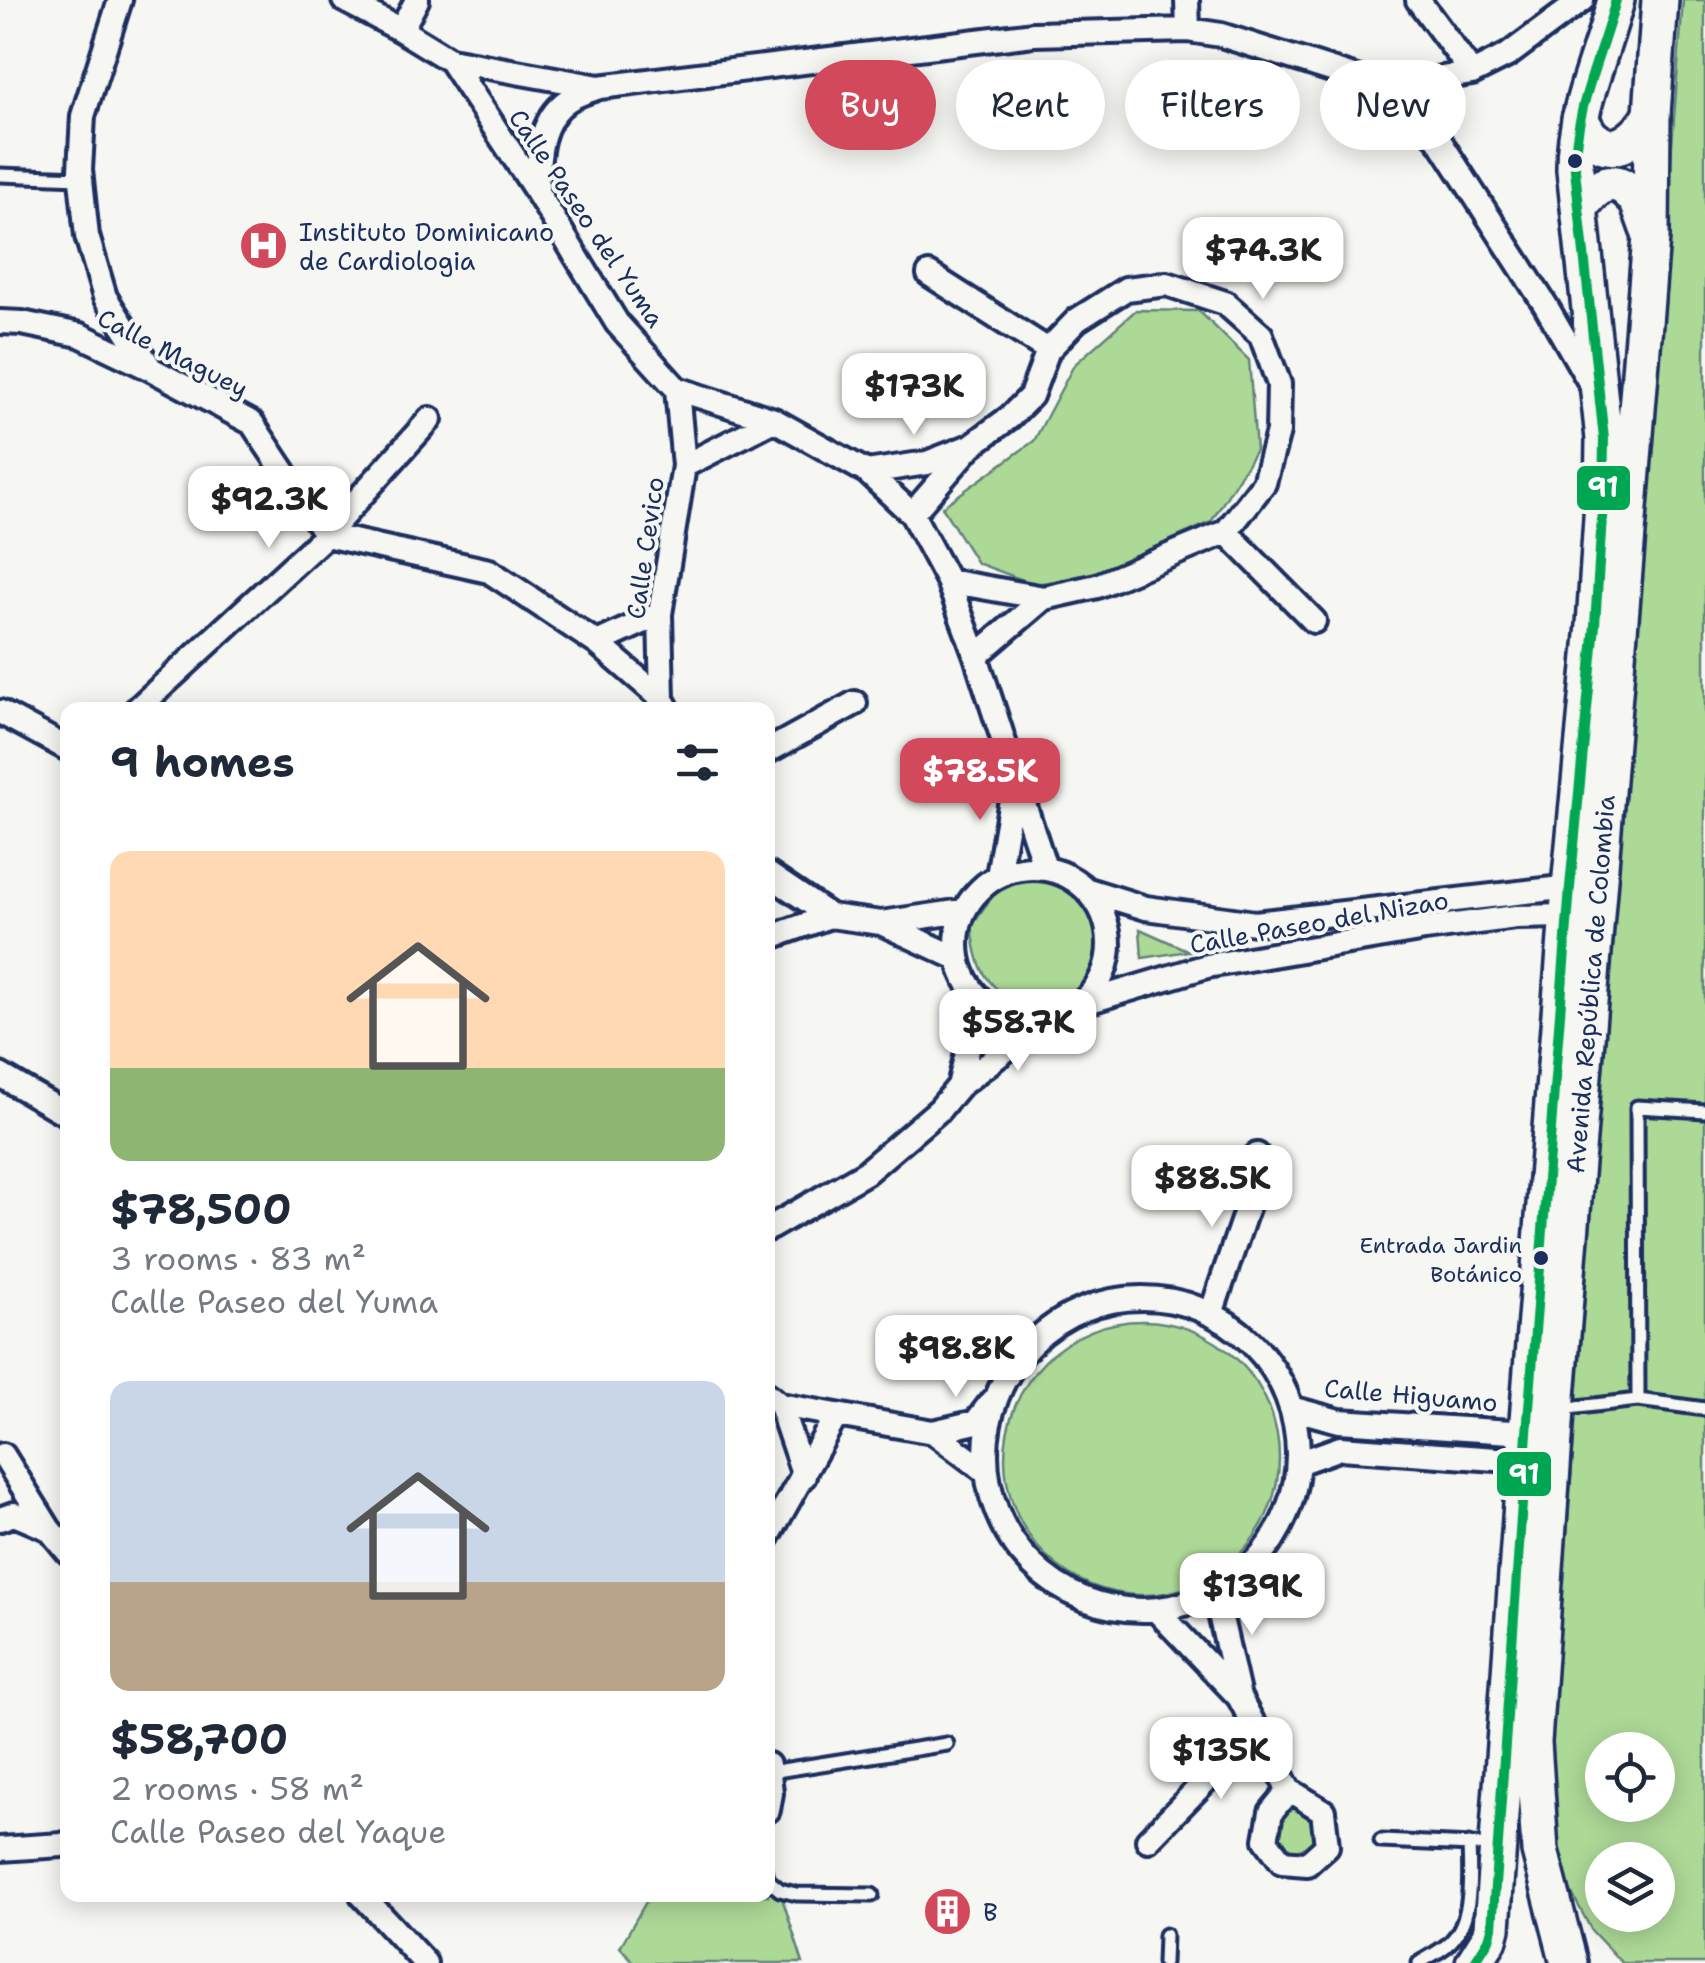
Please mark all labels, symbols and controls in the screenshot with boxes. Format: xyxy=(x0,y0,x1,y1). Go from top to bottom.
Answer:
chip: Buy xyxy=(805,60,936,150)
chip: Rent xyxy=(956,60,1105,150)
chip: Filters xyxy=(1125,60,1300,150)
chip: New xyxy=(1320,60,1466,150)
street label: Calle Paseo del Yuma xyxy=(501,102,673,334)
unlabelled marker xyxy=(1565,151,1585,171)
place label: Instituto Dominicano de Cardiologia xyxy=(299,215,554,278)
pin: $74.3K xyxy=(1182,217,1344,302)
hospital icon: Instituto Dominicano de Cardiologia xyxy=(238,220,290,272)
text: $74.3K xyxy=(1204,228,1322,271)
street label: Calle Maguey xyxy=(92,300,254,406)
pin: $173K xyxy=(844,353,984,438)
text: $173K xyxy=(864,364,964,407)
line badge: 91 xyxy=(1575,464,1632,512)
pin: $92.3K xyxy=(188,466,350,551)
text: 91 xyxy=(1587,468,1619,506)
street label: Calle Cevico xyxy=(618,475,672,621)
text: $92.3K xyxy=(210,477,328,520)
text: 9 homes xyxy=(110,734,295,790)
icon: filters xyxy=(670,735,725,790)
pin: $78.5K xyxy=(899,738,1061,823)
text: $78.5K xyxy=(922,749,1038,792)
street label: Avenida República de Colombia xyxy=(1558,793,1623,1175)
street label: Calle Paseo del Nizao xyxy=(1187,882,1451,962)
icon: home xyxy=(328,916,508,1096)
pin: $58.7K xyxy=(937,989,1099,1074)
text: $58.7K xyxy=(961,1000,1075,1043)
pin: $88.5K xyxy=(1131,1145,1293,1230)
text: $88.5K xyxy=(1153,1156,1271,1199)
text: $78,500 xyxy=(110,1181,292,1237)
place label: Entrada Jardin Botánico xyxy=(1360,1231,1522,1289)
text: 3 rooms · 83 m² xyxy=(110,1237,366,1280)
marker: Entrada Jardin Botánico xyxy=(1531,1248,1551,1268)
text: Calle Paseo del Yuma xyxy=(110,1280,438,1323)
pin: $98.8K xyxy=(875,1315,1037,1400)
text: $98.8K xyxy=(897,1326,1015,1369)
street label: Calle Higuamo xyxy=(1323,1370,1499,1420)
icon: home xyxy=(328,1446,508,1626)
line badge: 91 xyxy=(1495,1450,1553,1498)
text: 91 xyxy=(1508,1455,1540,1493)
pin: $139K xyxy=(1182,1553,1322,1638)
text: $139K xyxy=(1202,1564,1302,1607)
text: $58,700 xyxy=(110,1711,288,1767)
pin: $135K xyxy=(1151,1717,1291,1802)
text: $135K xyxy=(1172,1728,1270,1771)
map controls xyxy=(1585,1732,1675,1932)
button: locate xyxy=(1585,1732,1675,1822)
text: 2 rooms · 58 m² xyxy=(110,1767,364,1810)
text: Calle Paseo del Yaque xyxy=(110,1810,446,1853)
button: layers xyxy=(1585,1842,1675,1932)
building icon: B xyxy=(922,1886,974,1938)
place label: B xyxy=(983,1895,998,1929)

